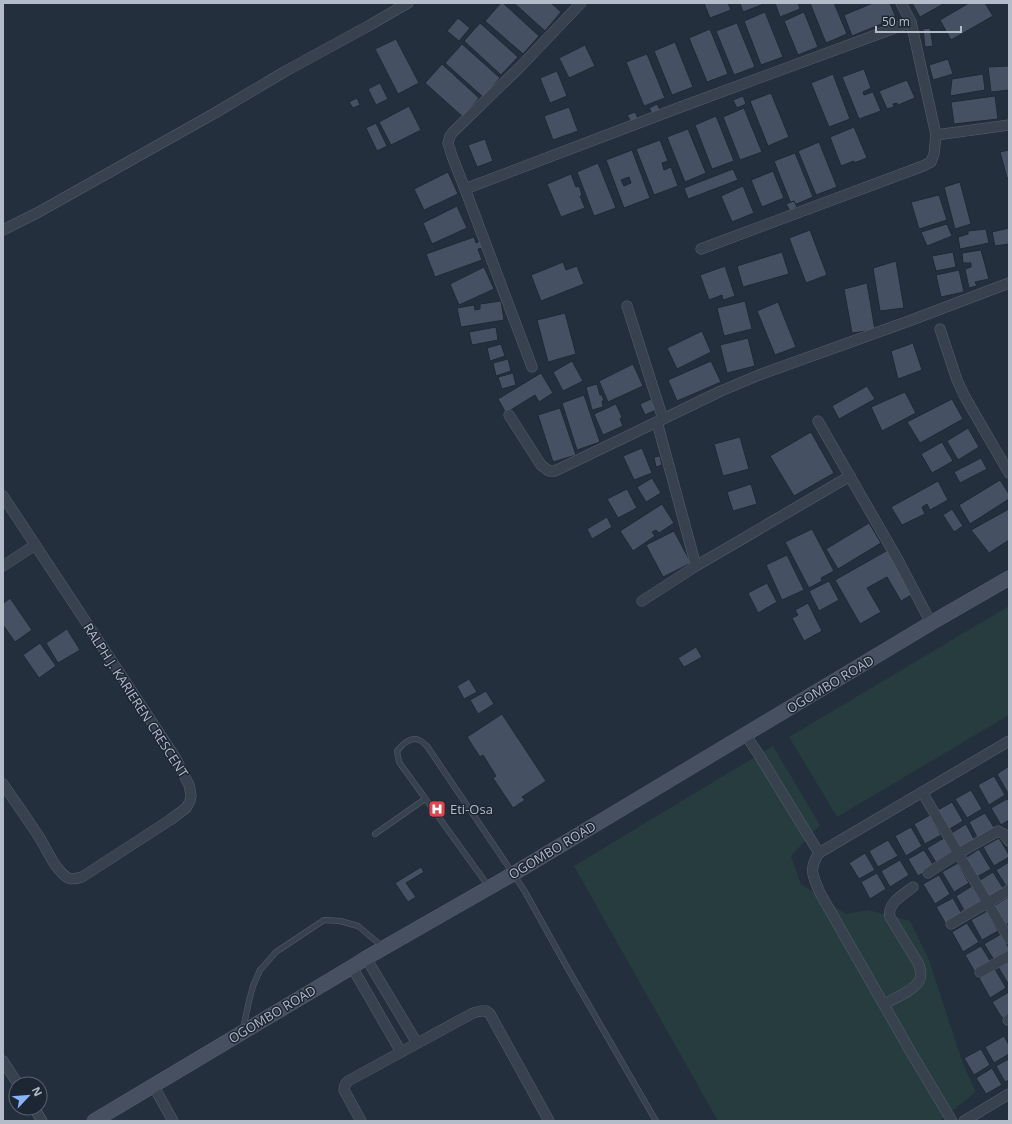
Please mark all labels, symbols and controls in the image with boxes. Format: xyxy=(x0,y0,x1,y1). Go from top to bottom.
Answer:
scale bar xyxy=(876,8,961,34)
text: 50 m xyxy=(882,13,910,30)
street label: RALPH J. KARIEREN CRESCENT xyxy=(79,619,193,781)
street label: OGOMBO ROAD xyxy=(783,651,877,717)
hospital icon: Eti-Osa xyxy=(427,799,447,819)
place label: Eti-Osa xyxy=(450,800,493,818)
street label: OGOMBO ROAD xyxy=(505,817,599,883)
street label: OGOMBO ROAD xyxy=(225,981,319,1047)
north arrow xyxy=(8,1076,48,1116)
text: N xyxy=(29,1084,46,1099)

